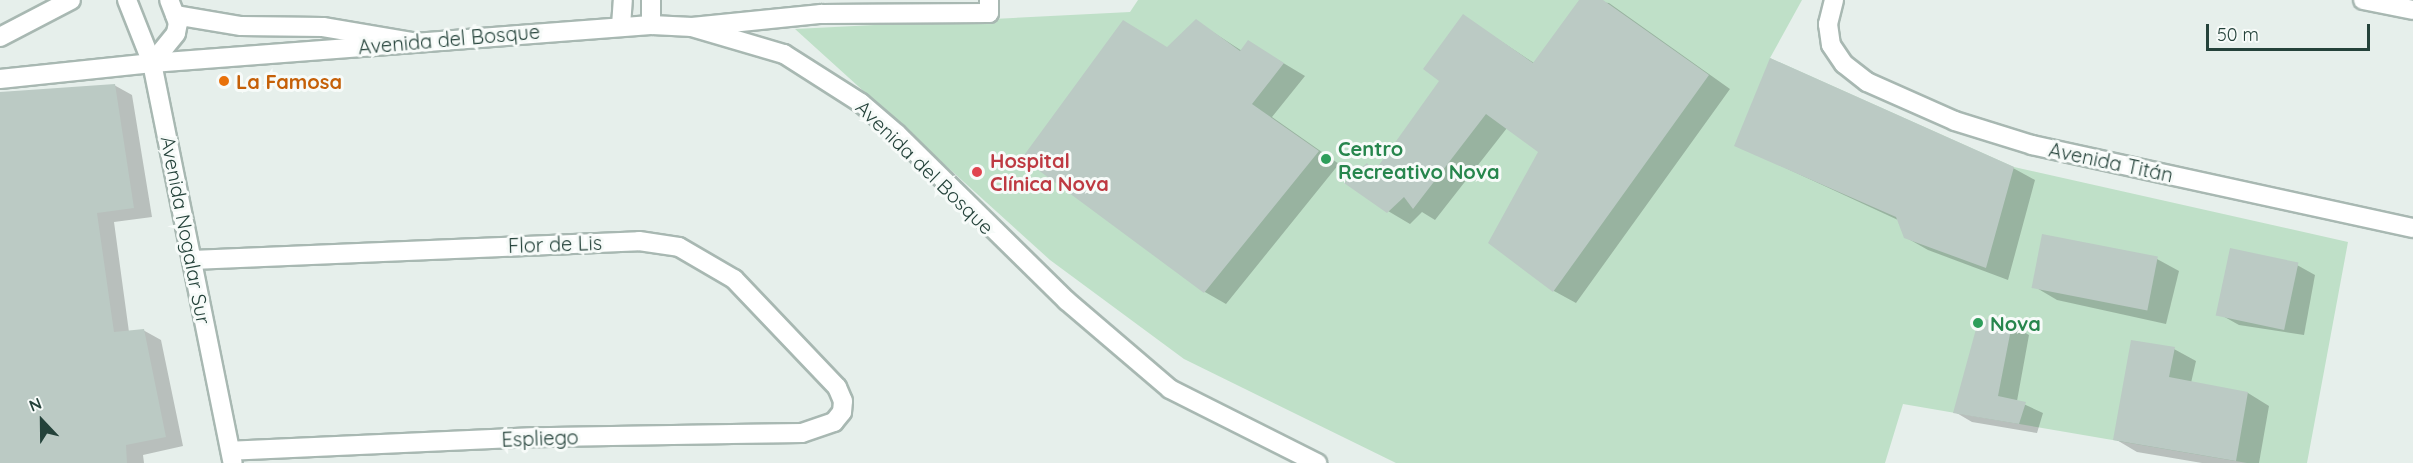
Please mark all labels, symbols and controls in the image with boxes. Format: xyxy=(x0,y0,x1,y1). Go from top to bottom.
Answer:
scale bar xyxy=(2209,12,2372,50)
street label: Avenida del Bosque xyxy=(357,19,541,59)
text: 50 m xyxy=(2217,23,2259,46)
place label: La Famosa xyxy=(236,69,342,93)
marker: La Famosa xyxy=(217,74,231,88)
street label: Avenida del Bosque xyxy=(851,95,999,239)
street label: Avenida Nogalar Sur xyxy=(156,134,216,326)
place label: Centro Recreativo Nova xyxy=(1338,136,1499,183)
street label: Avenida Titán xyxy=(2047,137,2175,187)
place label: Hospital Clínica Nova xyxy=(990,148,1109,195)
marker: Centro Recreativo Nova xyxy=(1319,152,1333,166)
marker: Hospital Clínica Nova xyxy=(968,163,986,181)
street label: Flor de Lis xyxy=(508,230,602,258)
place label: Nova xyxy=(1990,311,2041,335)
marker: Nova xyxy=(1971,316,1985,330)
north arrow xyxy=(12,391,72,451)
text: N xyxy=(26,393,44,416)
street label: Espliego xyxy=(501,425,579,451)

